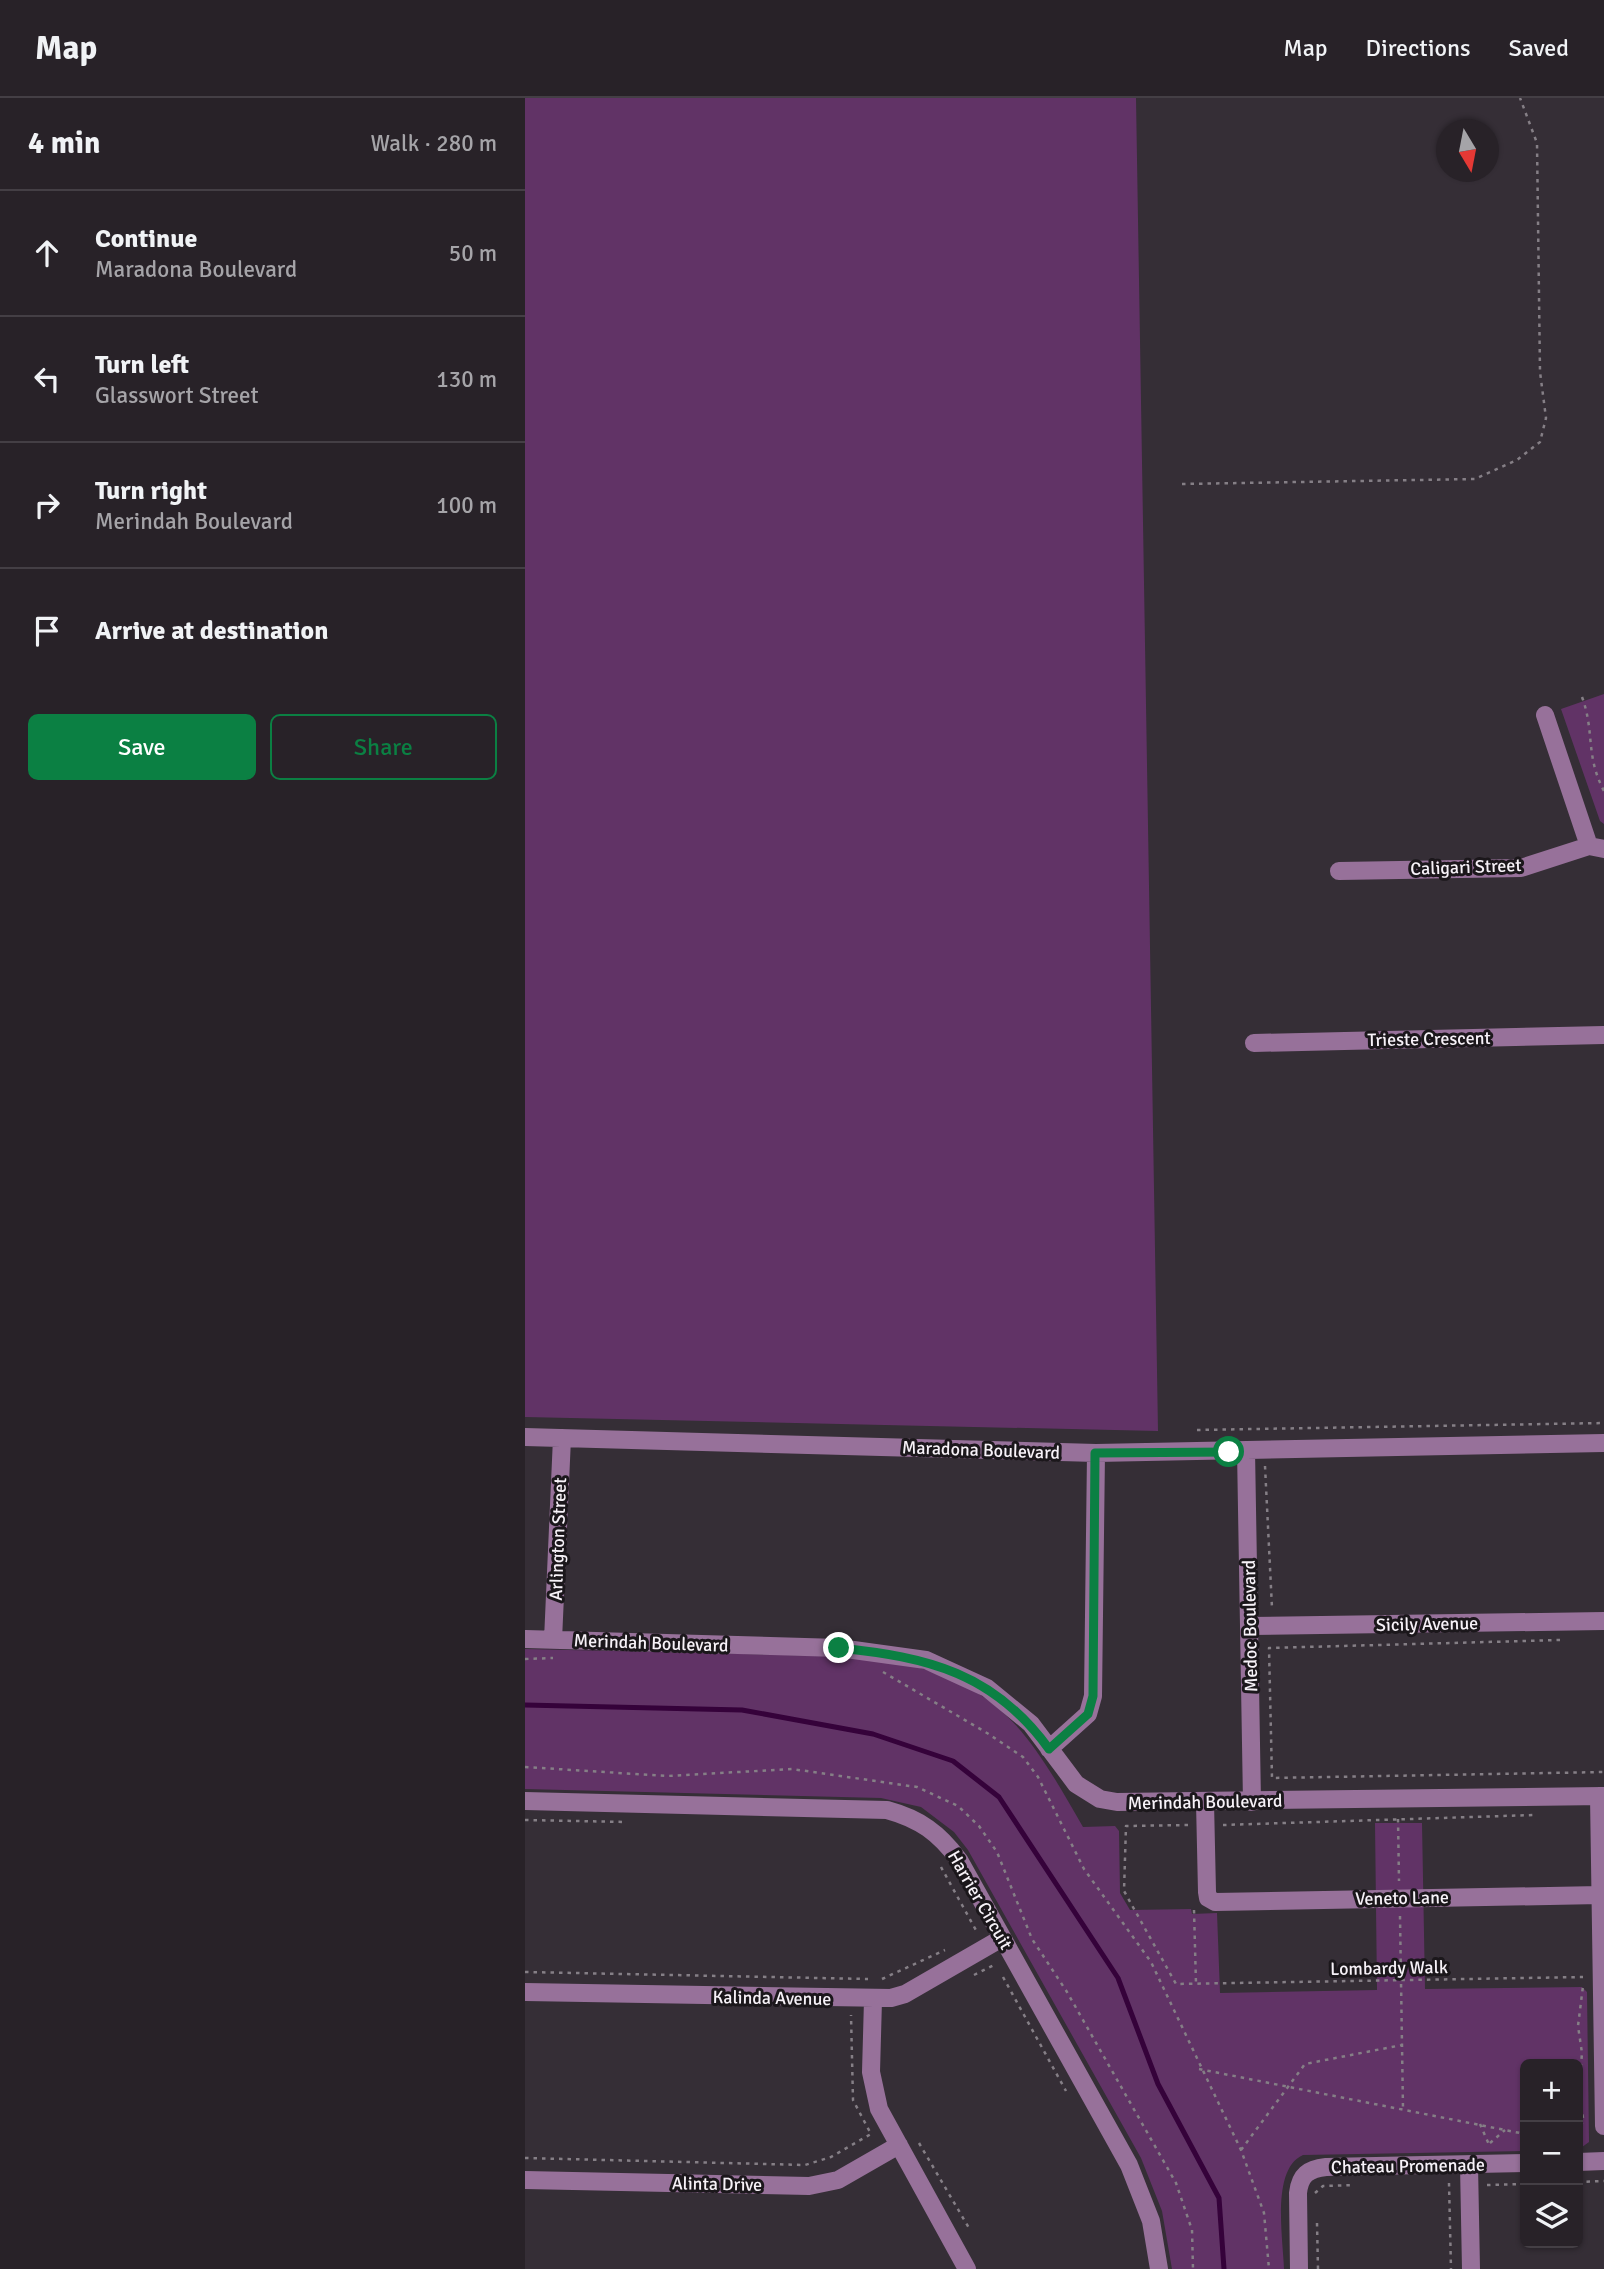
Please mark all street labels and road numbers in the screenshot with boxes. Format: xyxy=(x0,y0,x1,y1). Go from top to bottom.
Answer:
street label: Caligari Street xyxy=(1410,854,1522,880)
street label: Trieste Crescent xyxy=(1367,1027,1491,1051)
street label: Maradona Boulevard xyxy=(902,1436,1060,1464)
street label: Arlington Street xyxy=(545,1477,571,1601)
street label: Medoc Boulevard xyxy=(1238,1560,1262,1692)
street label: Sicily Avenue xyxy=(1376,1612,1478,1636)
street label: Merindah Boulevard xyxy=(573,1629,729,1657)
street label: Merindah Boulevard xyxy=(1127,1790,1283,1814)
street label: Harrier Circuit xyxy=(943,1847,1017,1953)
street label: Veneto Lane xyxy=(1355,1886,1449,1910)
street label: Lombardy Walk xyxy=(1330,1956,1448,1980)
street label: Kalinda Avenue xyxy=(712,1986,832,2010)
street label: Chateau Promenade xyxy=(1331,2154,1485,2178)
street label: Alinta Drive xyxy=(672,2172,762,2196)

